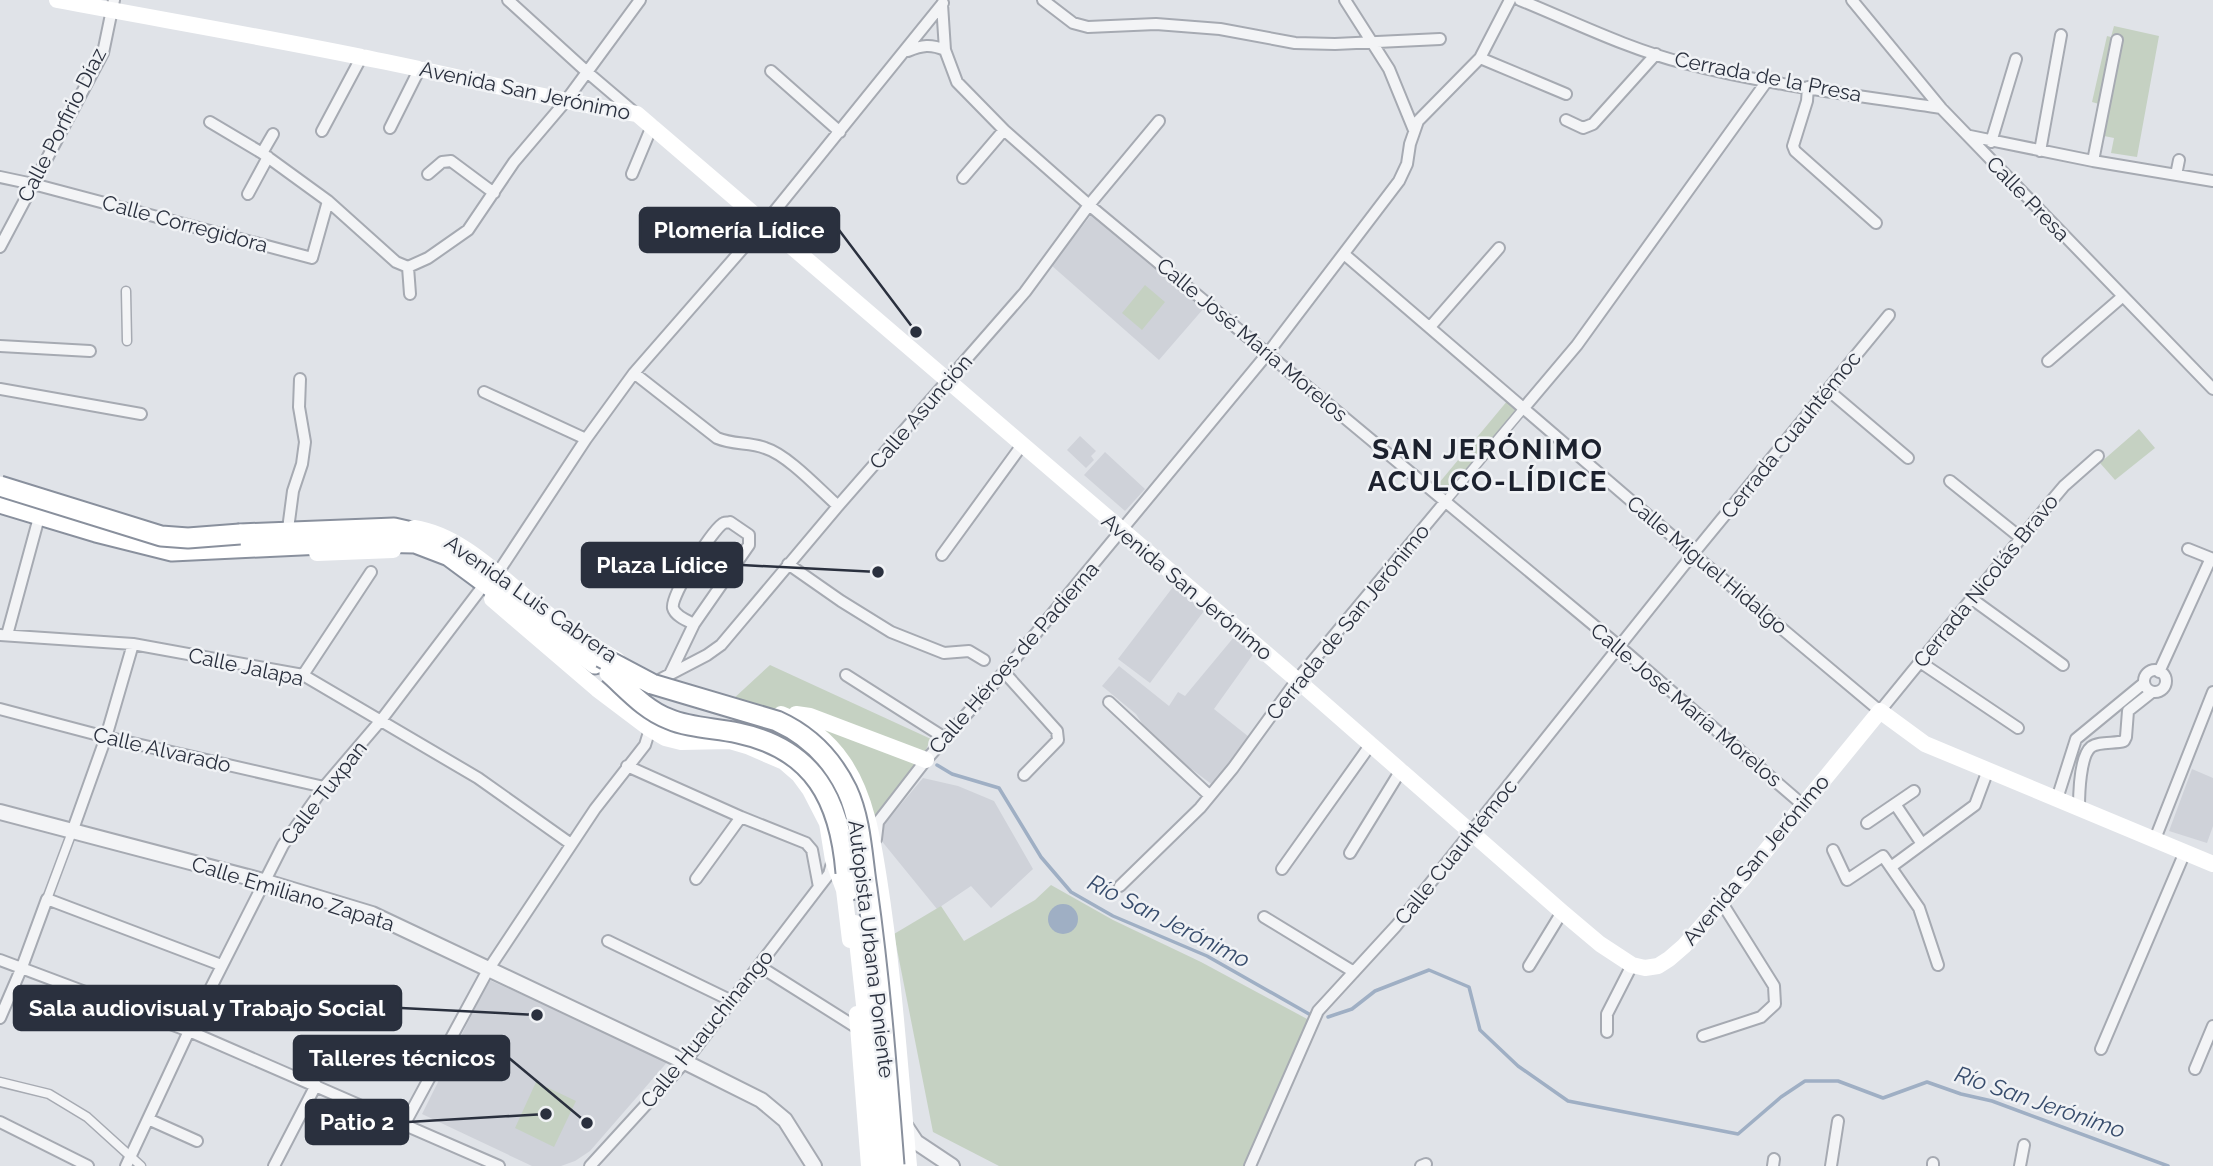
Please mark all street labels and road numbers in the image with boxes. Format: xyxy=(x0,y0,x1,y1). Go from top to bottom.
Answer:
street label: Calle Porfirio Díaz xyxy=(12,44,111,206)
street label: Cerrada de la Presa xyxy=(1672,46,1864,107)
street label: Avenida San Jerónimo xyxy=(417,56,633,125)
street label: Calle Presa xyxy=(1982,151,2075,247)
street label: Calle Corregidora xyxy=(100,189,271,258)
street label: Calle José María Morelos xyxy=(1152,252,1353,427)
street label: Cerrada Cuauhtémoc xyxy=(1715,346,1866,523)
street label: Calle Asunción xyxy=(864,349,977,474)
street label: Cerrada Nicolás Bravo xyxy=(1908,489,2063,672)
street label: Calle Miguel Hidalgo xyxy=(1622,490,1793,639)
street label: Avenida San Jerónimo xyxy=(1097,508,1278,665)
street label: Cerrada de San Jerónimo xyxy=(1261,519,1434,725)
street label: Avenida Luis Cabrera xyxy=(440,530,622,668)
street label: Calle Héroes de Padierna xyxy=(923,557,1104,759)
street label: Calle José María Morelos xyxy=(1586,617,1787,792)
street label: Calle Jalapa xyxy=(186,642,306,691)
street label: Calle Alvarado xyxy=(91,722,233,778)
street label: Calle Tuxpan xyxy=(275,736,372,850)
street label: Avenida San Jerónimo xyxy=(1677,769,1834,950)
street label: Calle Cuauhtémoc xyxy=(1389,774,1522,930)
street label: Autopista Urbana Poniente xyxy=(843,819,900,1079)
street label: Calle Emiliano Zapata xyxy=(189,851,398,936)
street label: Calle Huauchinango xyxy=(635,944,778,1113)

